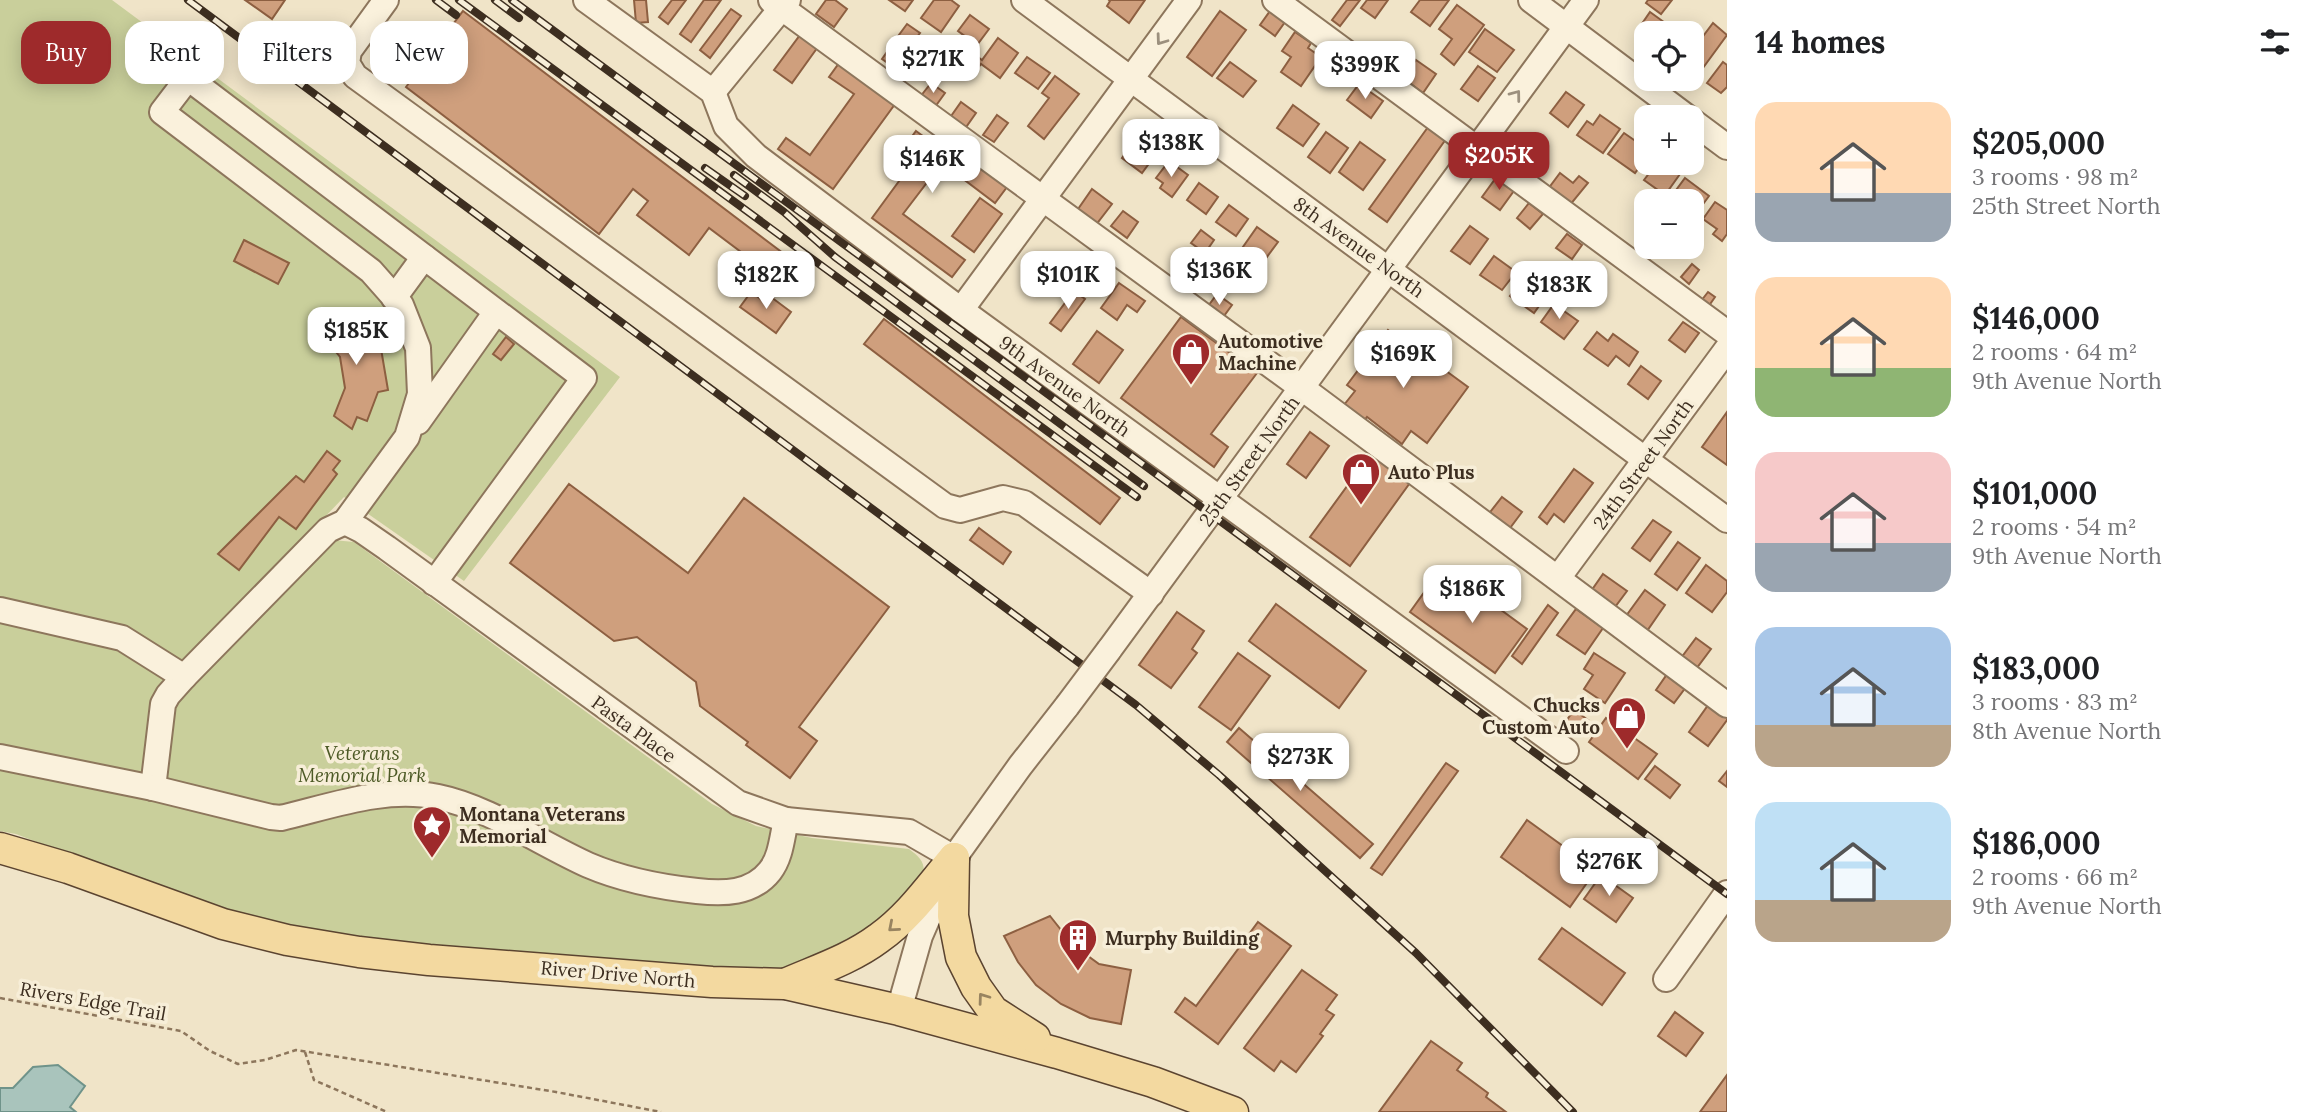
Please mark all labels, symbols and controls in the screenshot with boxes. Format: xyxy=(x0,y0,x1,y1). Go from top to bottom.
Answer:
chip: Buy xyxy=(21,21,111,84)
chip: Rent xyxy=(125,21,224,84)
chip: Filters xyxy=(238,21,356,84)
chip: New xyxy=(370,21,468,84)
map controls xyxy=(1634,21,1704,259)
button: locate xyxy=(1634,21,1704,91)
text: 14 homes xyxy=(1755,23,1885,61)
icon: filters xyxy=(2256,23,2294,61)
one-way arrow xyxy=(1157,32,1169,45)
pin: $271K xyxy=(884,36,982,95)
pin: $399K xyxy=(1316,42,1414,101)
text: $271K xyxy=(902,43,964,72)
text: $399K xyxy=(1330,49,1400,78)
one-way arrow xyxy=(1508,90,1520,103)
button: + xyxy=(1634,105,1704,175)
pin: $138K xyxy=(1122,120,1220,179)
text: $205,000 xyxy=(1972,124,2105,162)
text: $138K xyxy=(1138,127,1204,156)
icon: home xyxy=(1811,130,1895,214)
pin: $205K xyxy=(1450,132,1548,192)
pin: $146K xyxy=(883,136,981,195)
text: $205K xyxy=(1464,140,1534,169)
text: $146K xyxy=(899,143,965,172)
text: 3 rooms · 98 m² xyxy=(1972,162,2138,191)
button: − xyxy=(1634,189,1704,259)
street label: 8th Avenue North xyxy=(1289,191,1429,303)
text: 25th Street North xyxy=(1972,191,2160,220)
pin: $136K xyxy=(1170,247,1268,307)
pin: $182K xyxy=(717,252,815,311)
pin: $101K xyxy=(1019,252,1117,311)
text: $136K xyxy=(1186,255,1252,284)
text: $182K xyxy=(734,259,798,288)
text: $101K xyxy=(1036,259,1100,288)
pin: $183K xyxy=(1510,262,1608,321)
text: $183K xyxy=(1526,269,1592,298)
text: $146,000 xyxy=(1972,299,2100,337)
icon: home xyxy=(1811,305,1895,389)
pin: $185K xyxy=(307,308,405,367)
text: $185K xyxy=(324,315,388,344)
place label: Automotive Machine xyxy=(1218,329,1323,375)
street label: 9th Avenue North xyxy=(995,330,1135,442)
pin: $169K xyxy=(1354,330,1452,390)
shop icon: Automotive Machine xyxy=(1170,331,1212,386)
text: 2 rooms · 64 m² xyxy=(1972,337,2137,366)
text: $169K xyxy=(1370,338,1436,367)
text: 9th Avenue North xyxy=(1972,366,2162,395)
street label: 25th Street North xyxy=(1194,391,1304,531)
street label: 24th Street North xyxy=(1588,394,1698,534)
shop icon: Auto Plus xyxy=(1340,451,1382,506)
place label: Auto Plus xyxy=(1388,460,1474,484)
text: $101,000 xyxy=(1972,474,2097,512)
icon: home xyxy=(1811,480,1895,564)
text: 2 rooms · 54 m² xyxy=(1972,512,2137,541)
text: 9th Avenue North xyxy=(1972,541,2162,570)
pin: $186K xyxy=(1423,566,1521,625)
text: $186K xyxy=(1439,573,1505,602)
text: $183,000 xyxy=(1972,649,2100,687)
icon: home xyxy=(1811,655,1895,739)
text: 3 rooms · 83 m² xyxy=(1972,687,2138,716)
street label: Pasta Place xyxy=(587,690,681,768)
place label: Chucks Custom Auto xyxy=(1482,693,1600,739)
shop icon: Chucks Custom Auto xyxy=(1606,695,1648,750)
text: 8th Avenue North xyxy=(1972,716,2161,745)
pin: $273K xyxy=(1251,734,1349,793)
park label: Veterans Memorial Park xyxy=(298,741,426,787)
text: $273K xyxy=(1267,741,1333,770)
place label: Montana Veterans Memorial xyxy=(459,802,625,848)
place icon: Montana Veterans Memorial xyxy=(411,804,453,859)
text: $186,000 xyxy=(1972,824,2101,862)
icon: home xyxy=(1811,830,1895,914)
pin: $276K xyxy=(1560,838,1658,898)
text: $276K xyxy=(1576,846,1642,875)
text: 2 rooms · 66 m² xyxy=(1972,862,2138,891)
text: 9th Avenue North xyxy=(1972,891,2162,920)
building icon: Murphy Building xyxy=(1057,917,1099,972)
one-way arrow xyxy=(888,919,901,931)
place label: Murphy Building xyxy=(1105,926,1260,950)
street label: River Drive North xyxy=(540,955,696,993)
street label: Rivers Edge Trail xyxy=(18,976,168,1026)
one-way arrow xyxy=(979,993,992,1005)

